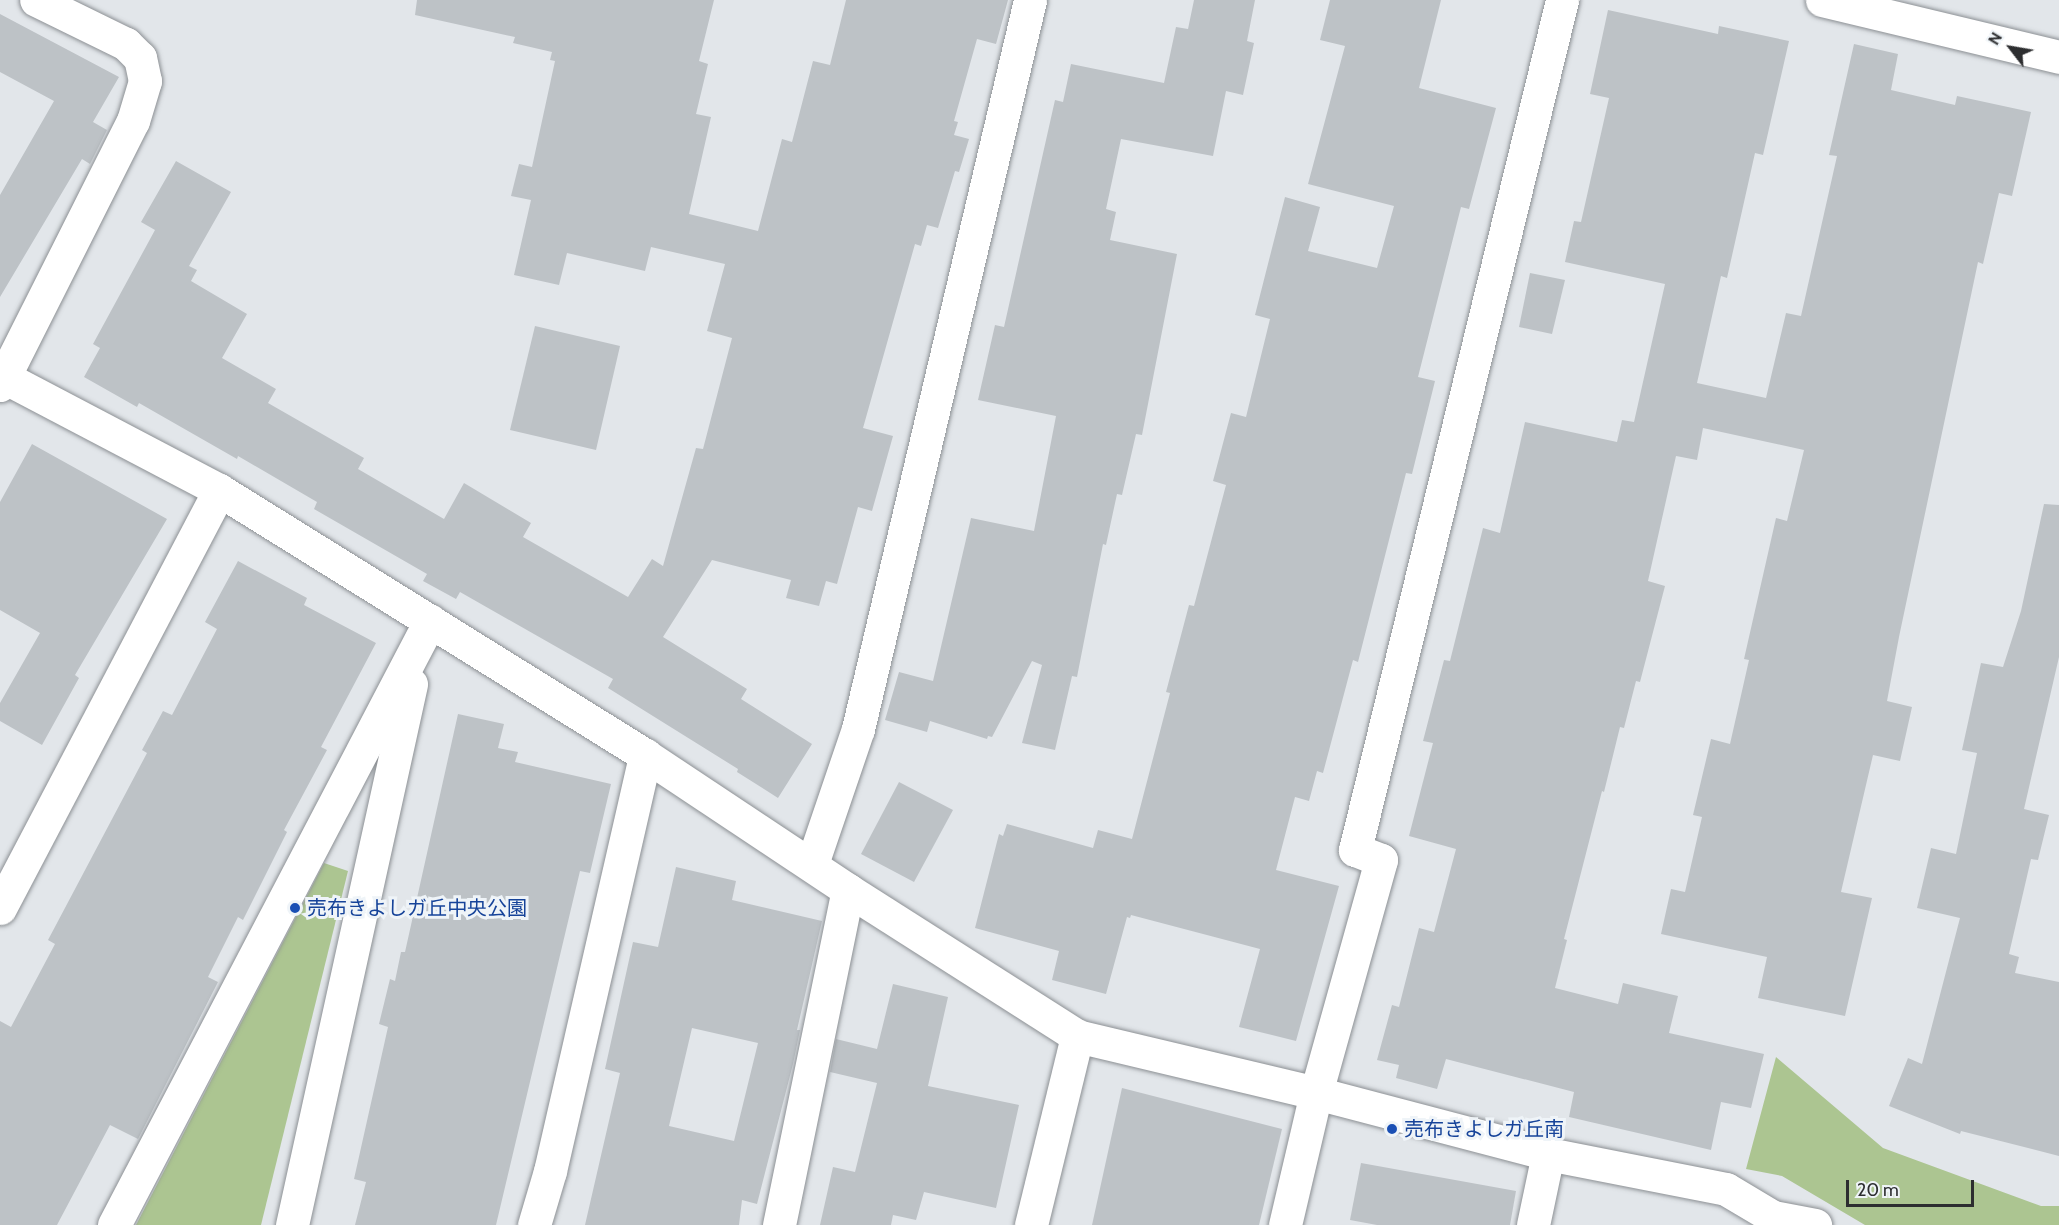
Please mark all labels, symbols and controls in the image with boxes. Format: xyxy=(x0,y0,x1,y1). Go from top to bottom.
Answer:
north arrow xyxy=(1981,18,2041,78)
text: N xyxy=(1984,29,2006,48)
place label: 売布きよしガ丘中央公園 xyxy=(307,896,527,920)
marker: 売布きよしガ丘中央公園 xyxy=(288,901,302,915)
place label: 売布きよしガ丘南 xyxy=(1404,1117,1564,1141)
marker: 売布きよしガ丘南 xyxy=(1385,1122,1399,1136)
scale bar xyxy=(1849,1168,1976,1206)
text: 20 m xyxy=(1857,1179,1899,1201)

